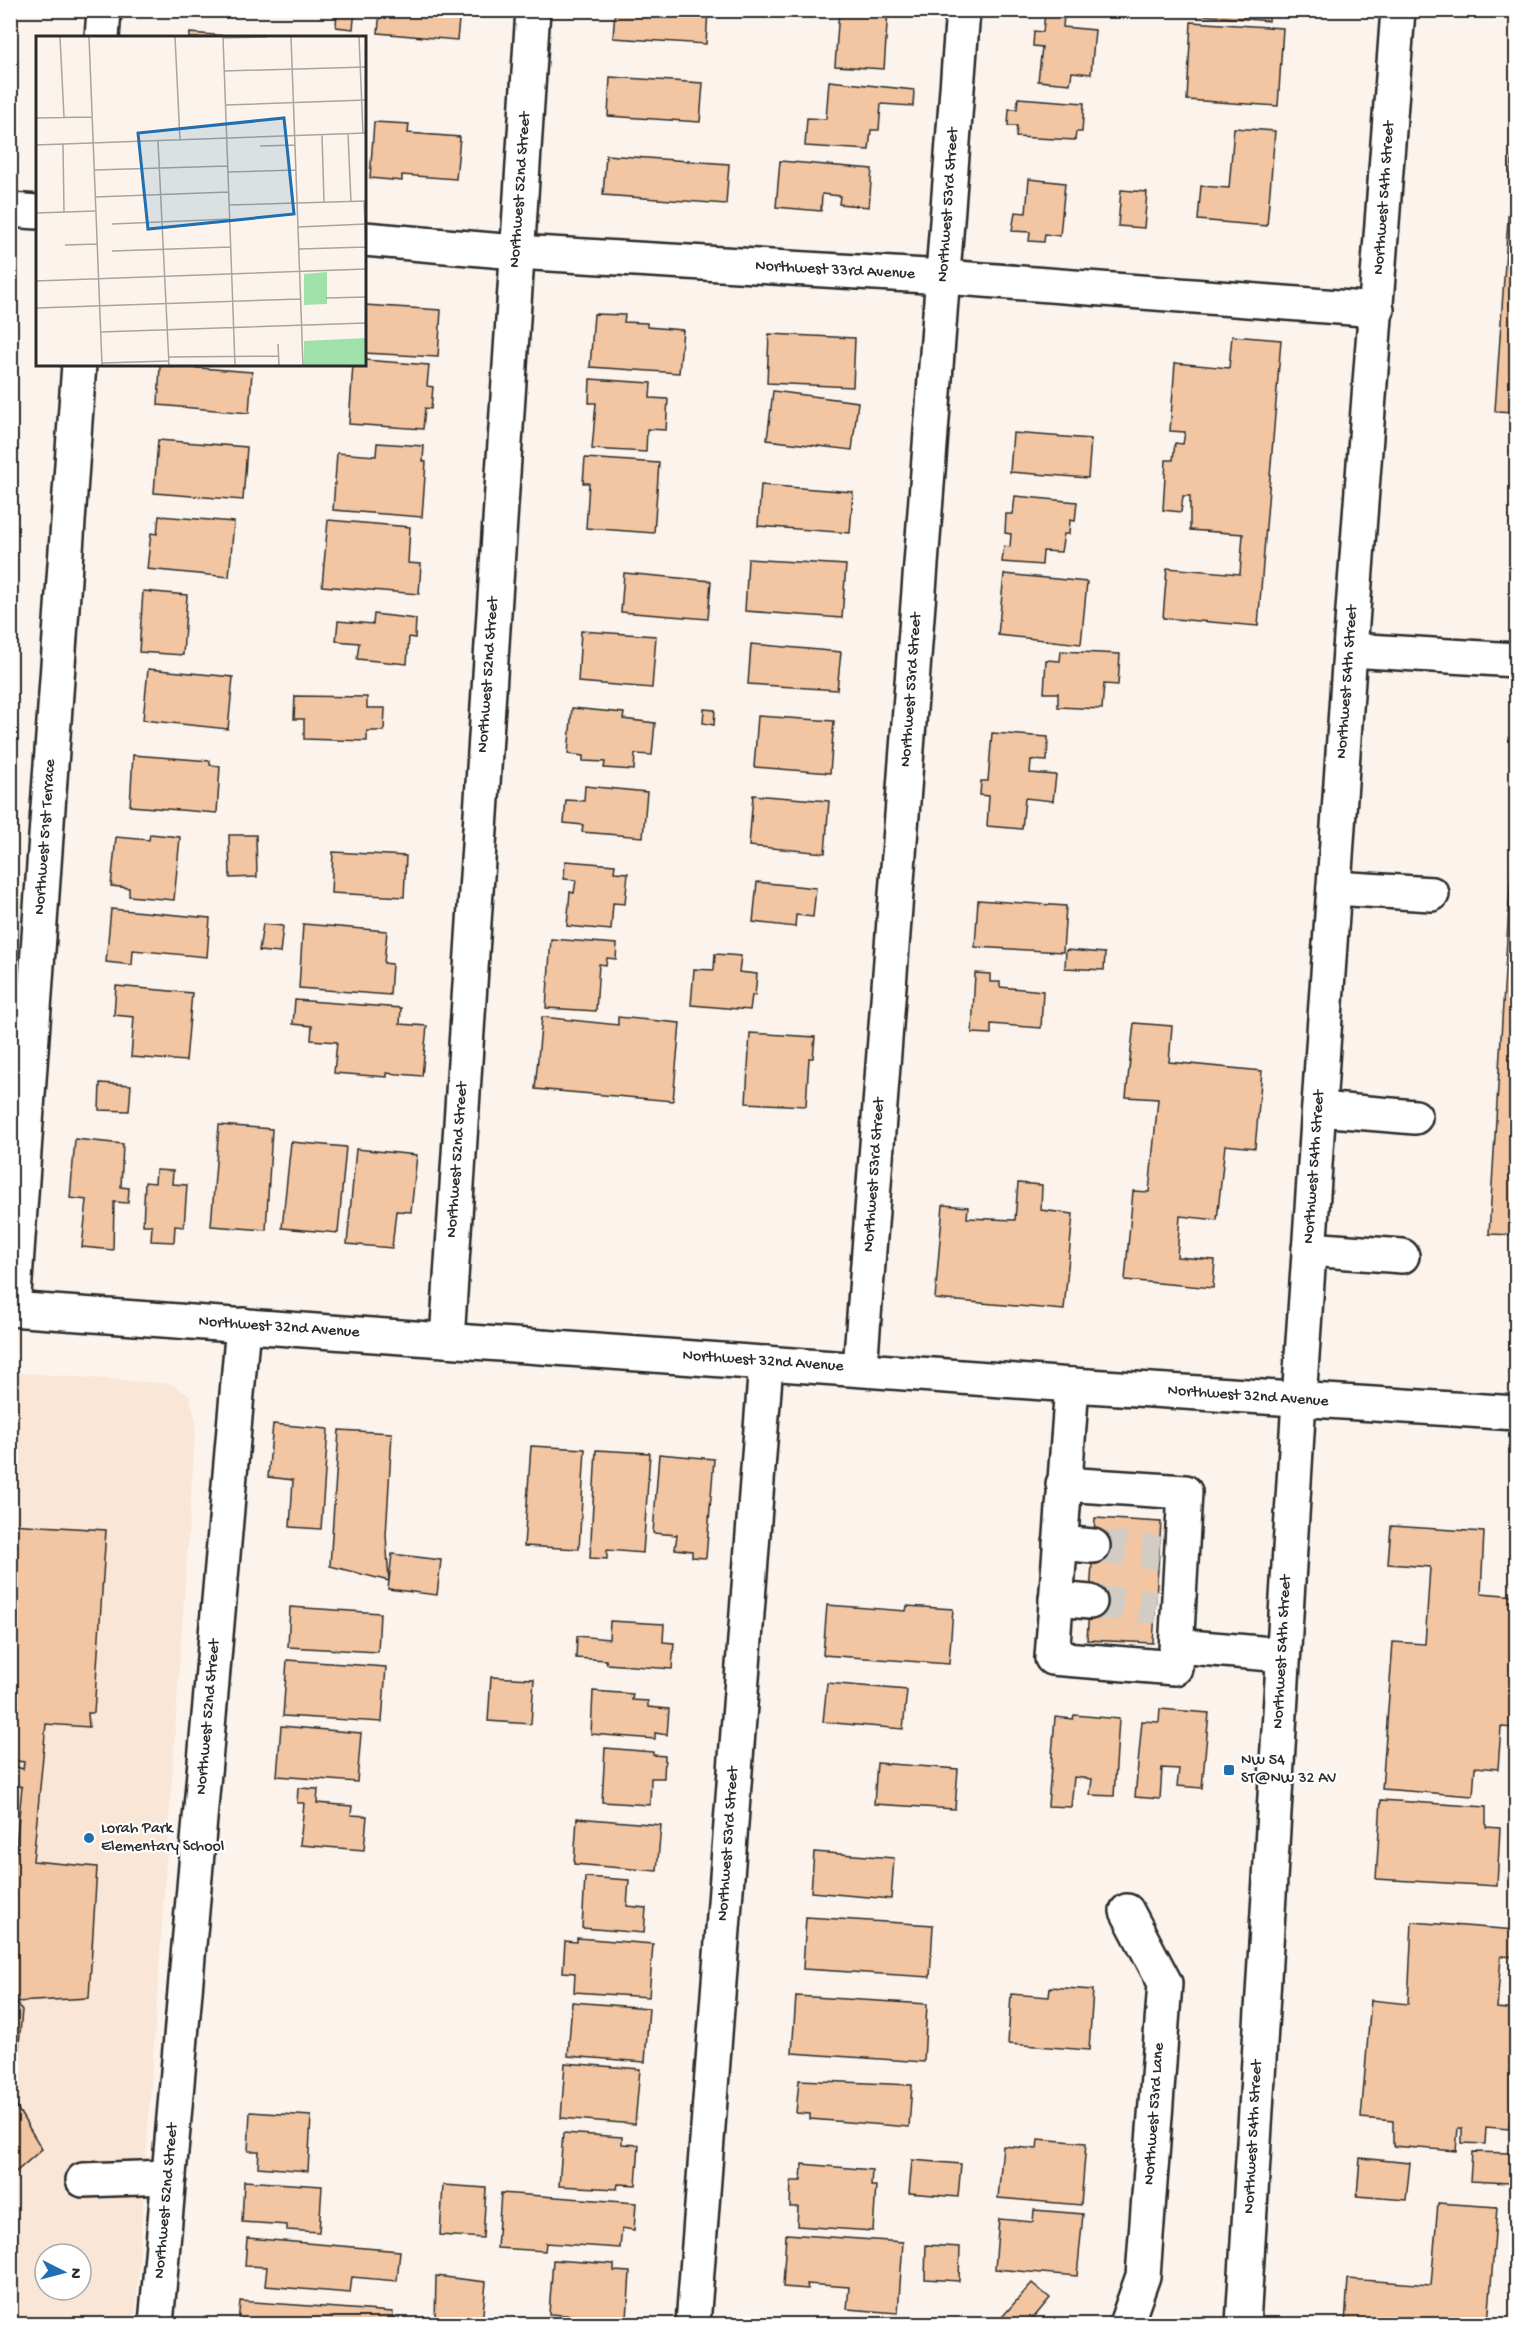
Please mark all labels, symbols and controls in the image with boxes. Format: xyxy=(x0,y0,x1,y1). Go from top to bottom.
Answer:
inset map xyxy=(36,36,366,366)
street label: Northwest 52nd Street xyxy=(506,110,536,269)
street label: Northwest 54th Street xyxy=(1370,119,1400,275)
street label: Northwest 53rd Street xyxy=(934,126,964,283)
street label: Northwest 33rd Avenue xyxy=(755,257,916,285)
street label: Northwest 52nd Street xyxy=(474,595,504,754)
street label: Northwest 54th Street xyxy=(1333,603,1363,759)
street label: Northwest 53rd Street xyxy=(897,611,927,768)
street label: Northwest 51st Terrace xyxy=(31,758,61,915)
street label: Northwest 52nd Street xyxy=(443,1080,473,1239)
street label: Northwest 54th Street xyxy=(1300,1088,1330,1244)
street label: Northwest 53rd Street xyxy=(860,1096,890,1253)
street label: Northwest 32nd Avenue xyxy=(198,1313,361,1343)
street label: Northwest 32nd Avenue xyxy=(682,1347,845,1377)
street label: Northwest 32nd Avenue xyxy=(1167,1382,1330,1412)
street label: Northwest 54th Street xyxy=(1269,1573,1297,1729)
street label: Northwest 52nd Street xyxy=(193,1637,225,1796)
place label: NW 54 ST@NW 32 AV xyxy=(1241,1752,1337,1789)
marker: NW 54 ST@NW 32 AV xyxy=(1222,1763,1236,1777)
street label: Northwest 53rd Street xyxy=(714,1765,744,1922)
place label: Lorah Park Elementary School xyxy=(101,1820,224,1857)
marker: Lorah Park Elementary School xyxy=(82,1831,96,1845)
street label: Northwest 53rd Lane xyxy=(1141,2041,1170,2186)
street label: Northwest 54th Street xyxy=(1240,2058,1268,2214)
street label: Northwest 52nd Street xyxy=(151,2121,183,2280)
north arrow xyxy=(33,2242,93,2302)
text: N xyxy=(64,2267,84,2280)

